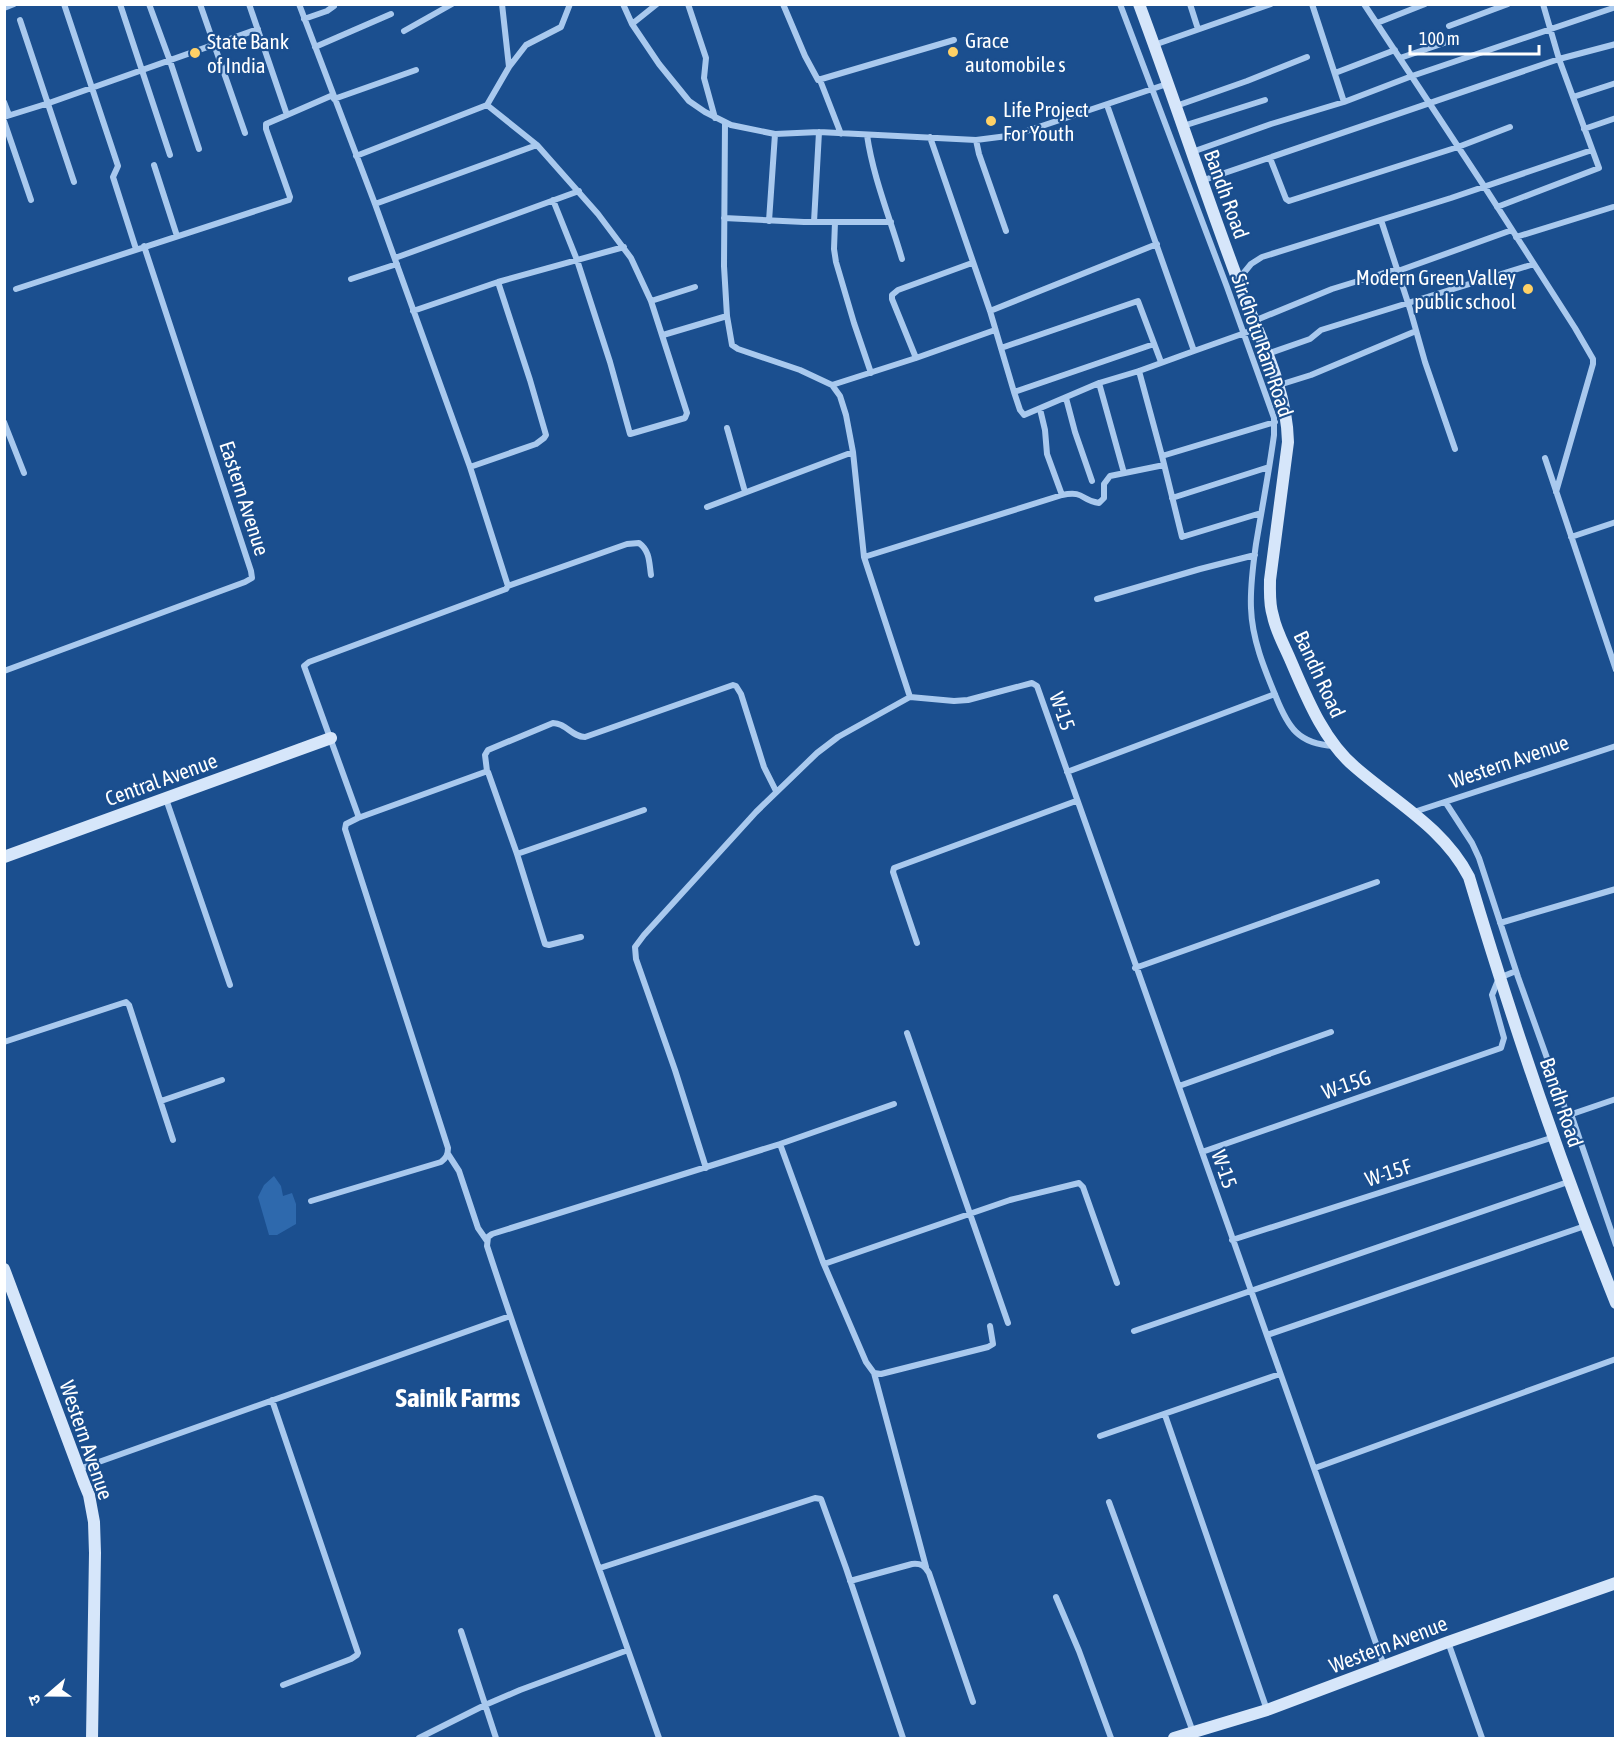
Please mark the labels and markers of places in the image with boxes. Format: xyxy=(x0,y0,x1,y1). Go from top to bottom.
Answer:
place label: Grace automobile s xyxy=(965,28,1066,76)
place label: State Bank of India xyxy=(207,29,289,77)
marker: Grace automobile s xyxy=(946,45,960,59)
marker: State Bank of India xyxy=(188,46,202,60)
place label: Life Project For Youth xyxy=(1003,97,1089,145)
marker: Life Project For Youth xyxy=(984,114,998,128)
place label: Modern Green Valley public school xyxy=(1356,265,1516,313)
marker: Modern Green Valley public school xyxy=(1521,282,1535,296)

